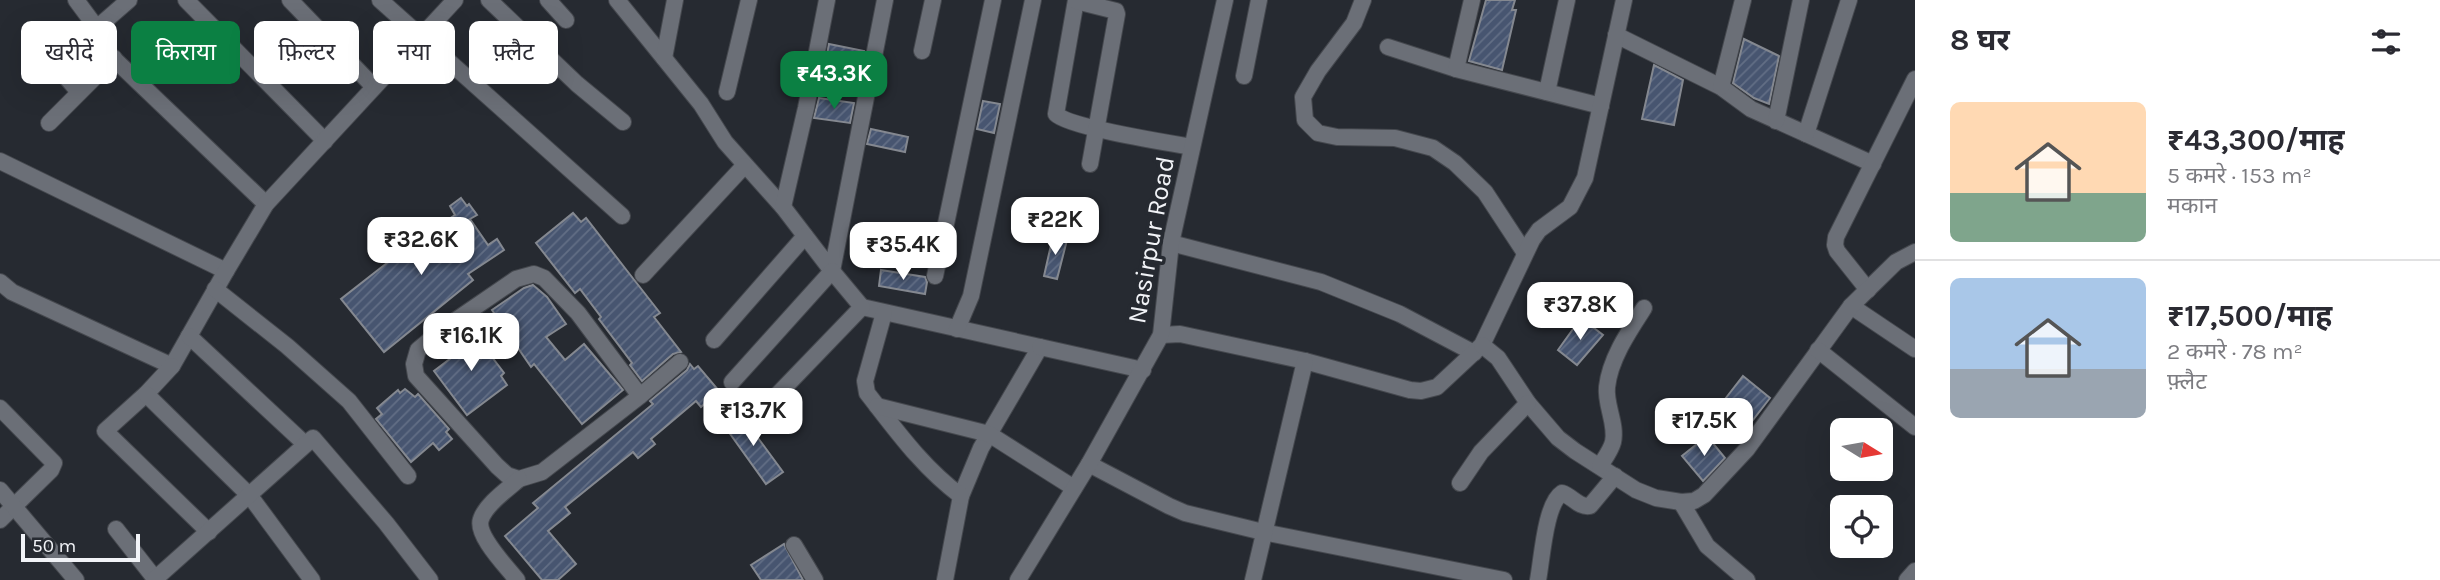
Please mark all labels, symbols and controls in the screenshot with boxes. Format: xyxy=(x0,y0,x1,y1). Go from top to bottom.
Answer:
chip: खरीदें xyxy=(21,21,117,84)
chip: किराया xyxy=(131,21,240,84)
chip: फ़िल्टर xyxy=(254,21,359,84)
chip: नया xyxy=(373,21,455,84)
chip: फ़्लैट xyxy=(469,21,558,84)
text: 8 घर xyxy=(1950,22,2010,58)
icon: filters xyxy=(2367,23,2405,61)
pin: ₹43.3K xyxy=(777,52,891,111)
text: ₹43.3K xyxy=(796,60,872,87)
text: ₹43,300/माह xyxy=(2167,122,2344,158)
icon: home xyxy=(2006,130,2090,214)
street label: Nasirpur Road xyxy=(1121,154,1181,326)
text: 5 कमरे · 153 m² xyxy=(2167,162,2312,189)
text: मकान xyxy=(2167,192,2217,219)
pin: ₹22K xyxy=(1014,198,1096,257)
text: ₹22K xyxy=(1027,206,1083,233)
pin: ₹32.6K xyxy=(364,218,478,277)
pin: ₹35.4K xyxy=(846,222,960,282)
text: ₹32.6K xyxy=(383,226,459,253)
text: ₹35.4K xyxy=(866,231,940,258)
pin: ₹37.8K xyxy=(1523,282,1637,342)
text: ₹37.8K xyxy=(1543,291,1617,318)
text: ₹17,500/माह xyxy=(2167,298,2332,334)
icon: home xyxy=(2006,306,2090,390)
pin: ₹16.1K xyxy=(414,314,528,373)
text: ₹16.1K xyxy=(439,322,503,349)
text: 2 कमरे · 78 m² xyxy=(2167,338,2303,365)
text: फ़्लैट xyxy=(2167,368,2207,395)
pin: ₹13.7K xyxy=(696,388,810,448)
text: ₹13.7K xyxy=(719,397,787,424)
pin: ₹17.5K xyxy=(1647,398,1761,458)
text: ₹17.5K xyxy=(1671,407,1737,434)
north arrow xyxy=(1830,418,1894,481)
map controls xyxy=(1830,418,1893,558)
button: locate xyxy=(1830,495,1893,558)
scale bar xyxy=(21,531,140,563)
text: 50 m xyxy=(32,535,76,557)

